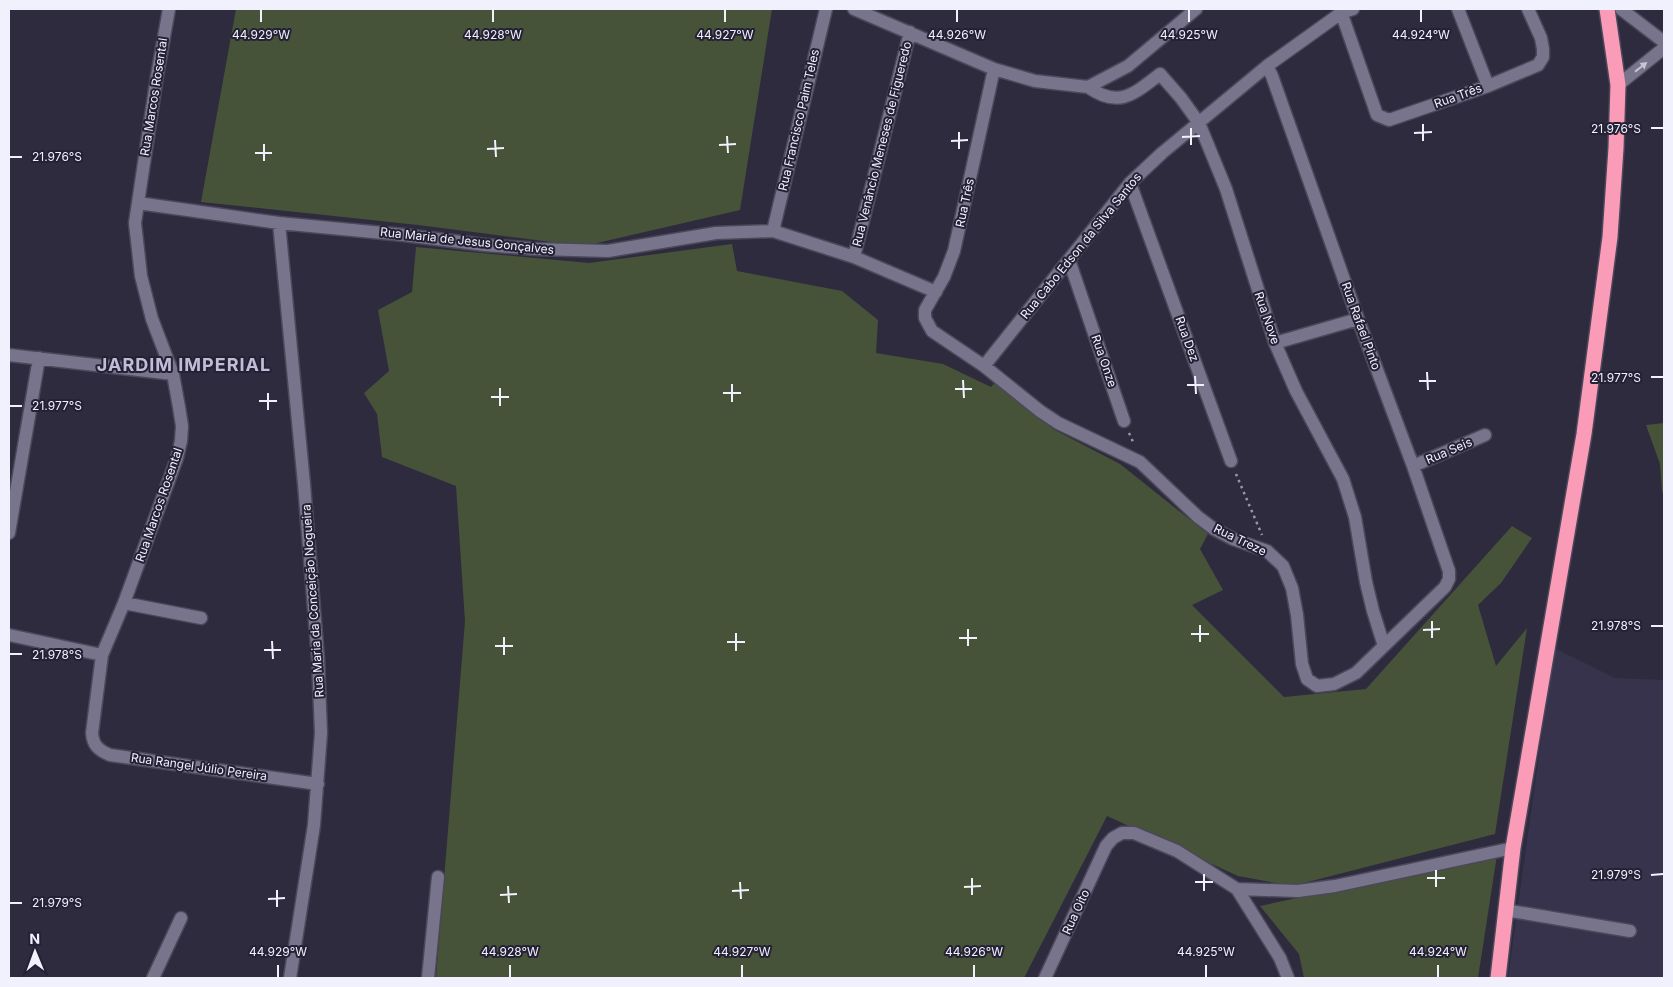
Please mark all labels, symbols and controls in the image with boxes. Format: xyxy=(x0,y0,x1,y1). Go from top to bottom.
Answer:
text: 44.929°W xyxy=(232,27,290,42)
text: 44.928°W xyxy=(464,27,522,42)
text: 44.927°W xyxy=(696,27,754,42)
text: 44.926°W xyxy=(928,27,986,42)
text: 44.925°W xyxy=(1160,27,1218,42)
text: 44.924°W xyxy=(1392,27,1450,42)
street label: Rua Marcos Rosental xyxy=(137,37,170,157)
street label: Rua Venâncio Meneses de Figueredo xyxy=(849,40,914,248)
street label: Rua Francisco Paim Teles xyxy=(775,48,822,192)
one-way arrow xyxy=(1634,61,1647,72)
street label: Rua Três xyxy=(1432,80,1484,111)
text: 21.976°S xyxy=(1591,121,1641,136)
text: 21.976°S xyxy=(32,149,82,164)
street label: Rua Cabo Edson da Silva Santos xyxy=(1017,170,1144,322)
street label: Rua Três xyxy=(952,177,977,229)
street label: Rua Maria de Jesus Gonçalves xyxy=(379,224,555,257)
street label: Rua Rafael Pinto xyxy=(1339,280,1384,372)
street label: Rua Nove xyxy=(1252,290,1283,346)
street label: Rua Dez xyxy=(1172,314,1203,363)
street label: Rua Onze xyxy=(1088,333,1120,389)
district label: JARDIM IMPERIAL xyxy=(97,354,271,375)
text: 21.977°S xyxy=(1591,370,1641,385)
text: 21.977°S xyxy=(32,398,82,413)
street label: Rua Seis xyxy=(1423,434,1474,467)
street label: Rua Marcos Rosental xyxy=(132,446,185,564)
street label: Rua Maria da Conceição Nogueira xyxy=(298,504,327,698)
street label: Rua Treze xyxy=(1211,520,1269,559)
text: 21.978°S xyxy=(1591,618,1641,633)
text: 21.978°S xyxy=(32,647,82,662)
street label: Rua Rangel Júlio Pereira xyxy=(130,750,268,783)
text: 21.979°S xyxy=(1591,867,1641,882)
street label: Rua Oito xyxy=(1059,887,1092,937)
text: 21.979°S xyxy=(32,895,82,910)
north arrow xyxy=(10,927,60,977)
text: N xyxy=(29,930,40,947)
text: 44.929°W xyxy=(249,944,307,959)
text: 44.928°W xyxy=(481,944,539,959)
text: 44.927°W xyxy=(713,944,771,959)
text: 44.926°W xyxy=(945,944,1003,959)
text: 44.925°W xyxy=(1177,944,1235,959)
text: 44.924°W xyxy=(1409,944,1467,959)

